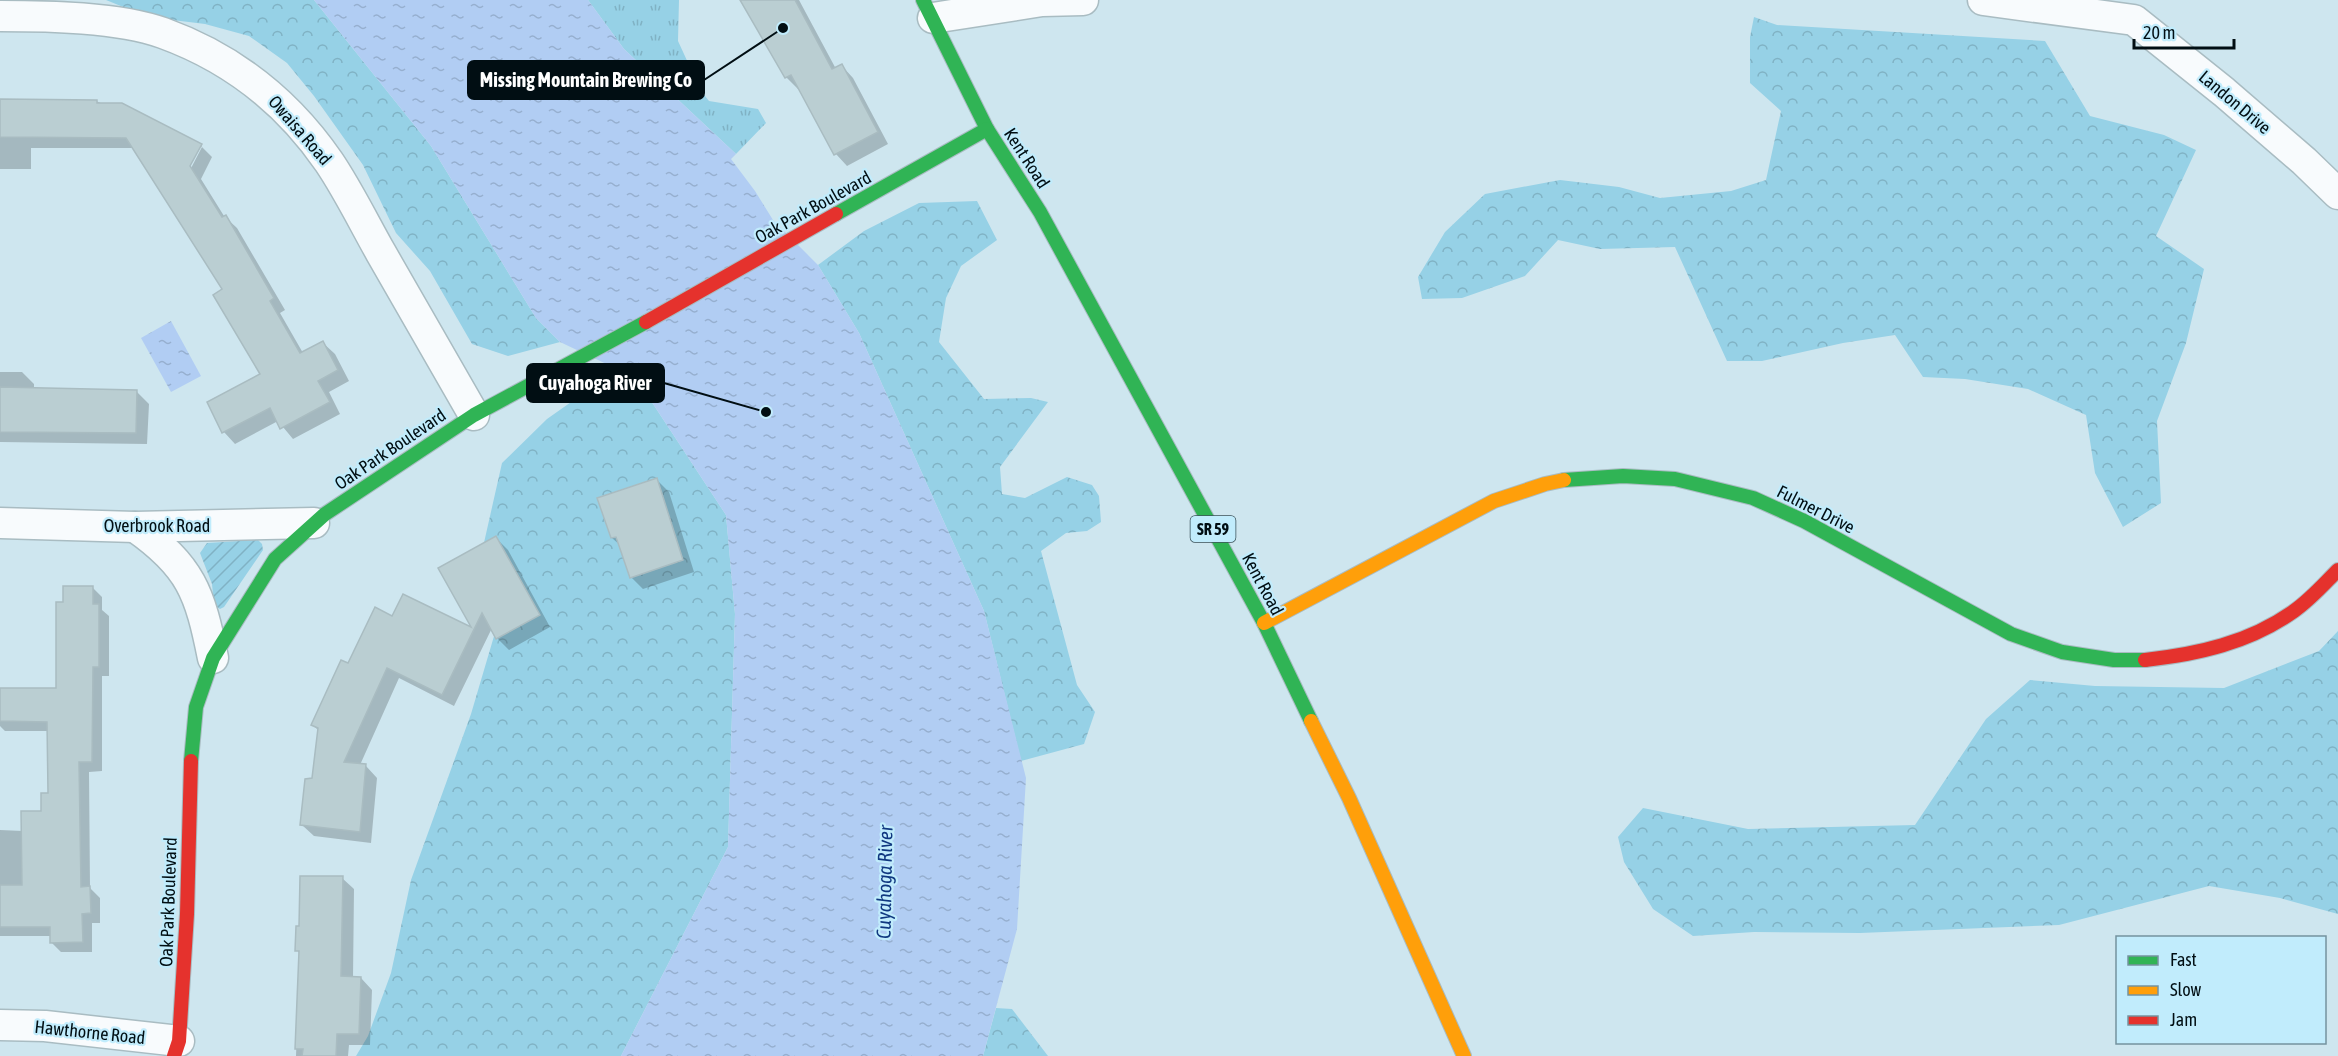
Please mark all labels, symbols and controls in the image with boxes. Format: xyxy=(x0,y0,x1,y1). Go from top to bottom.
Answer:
scale bar xyxy=(2134,12,2234,50)
text: 20 m xyxy=(2143,22,2175,43)
callout: Missing Mountain Brewing Co xyxy=(468,61,704,99)
street label: Landon Drive xyxy=(2195,66,2275,138)
text: Missing Mountain Brewing Co xyxy=(480,68,692,91)
street label: Owaisa Road xyxy=(264,91,336,169)
street label: Kent Road xyxy=(1000,124,1054,192)
street label: Oak Park Boulevard xyxy=(751,166,875,248)
callout: Cuyahoga River xyxy=(527,364,664,402)
text: Cuyahoga River xyxy=(539,371,653,394)
street label: Oak Park Boulevard xyxy=(330,404,450,494)
street label: Fulmer Drive xyxy=(1774,480,1858,538)
street label: Overbrook Road xyxy=(104,515,210,536)
road number: SR 59 xyxy=(1190,516,1236,542)
street label: Kent Road xyxy=(1238,549,1288,619)
water label: Cuyahoga River xyxy=(872,824,897,939)
street label: Oak Park Boulevard xyxy=(155,837,181,967)
legend xyxy=(2116,936,2326,1044)
text: Fast xyxy=(2170,949,2197,970)
text: Slow xyxy=(2170,979,2201,1000)
text: Jam xyxy=(2170,1009,2197,1030)
street label: Hawthorne Road xyxy=(34,1016,146,1048)

